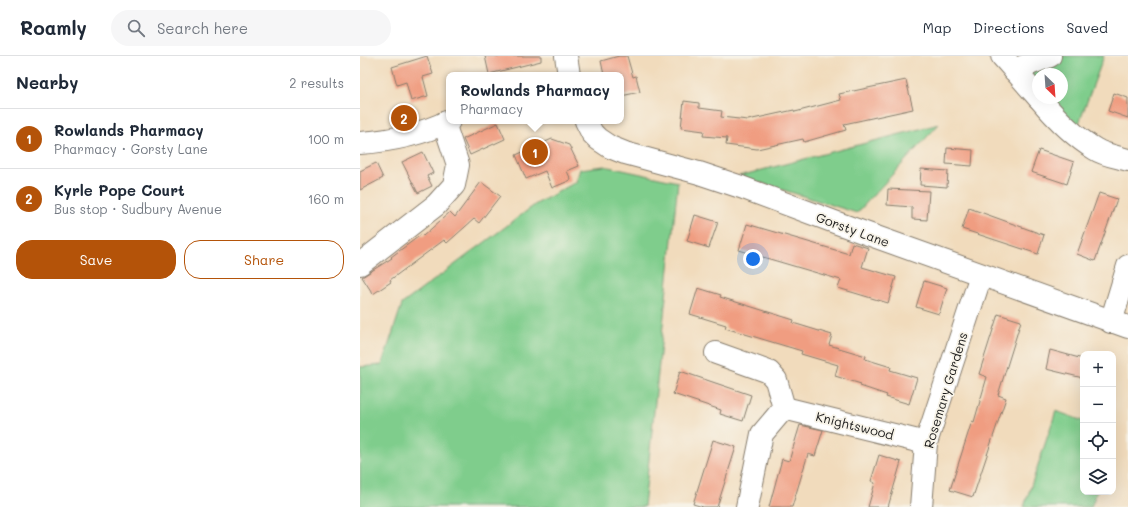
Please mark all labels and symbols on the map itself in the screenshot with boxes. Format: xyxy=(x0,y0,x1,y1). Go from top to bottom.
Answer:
north arrow xyxy=(1032,68,1068,104)
pin: 2 xyxy=(391,103,417,133)
pin: 1 xyxy=(522,137,548,167)
street label: Gorsty Lane xyxy=(814,208,892,250)
your location xyxy=(743,249,763,269)
street label: Rosemary Gardens xyxy=(919,330,971,450)
street label: Knightswood xyxy=(814,407,896,443)

